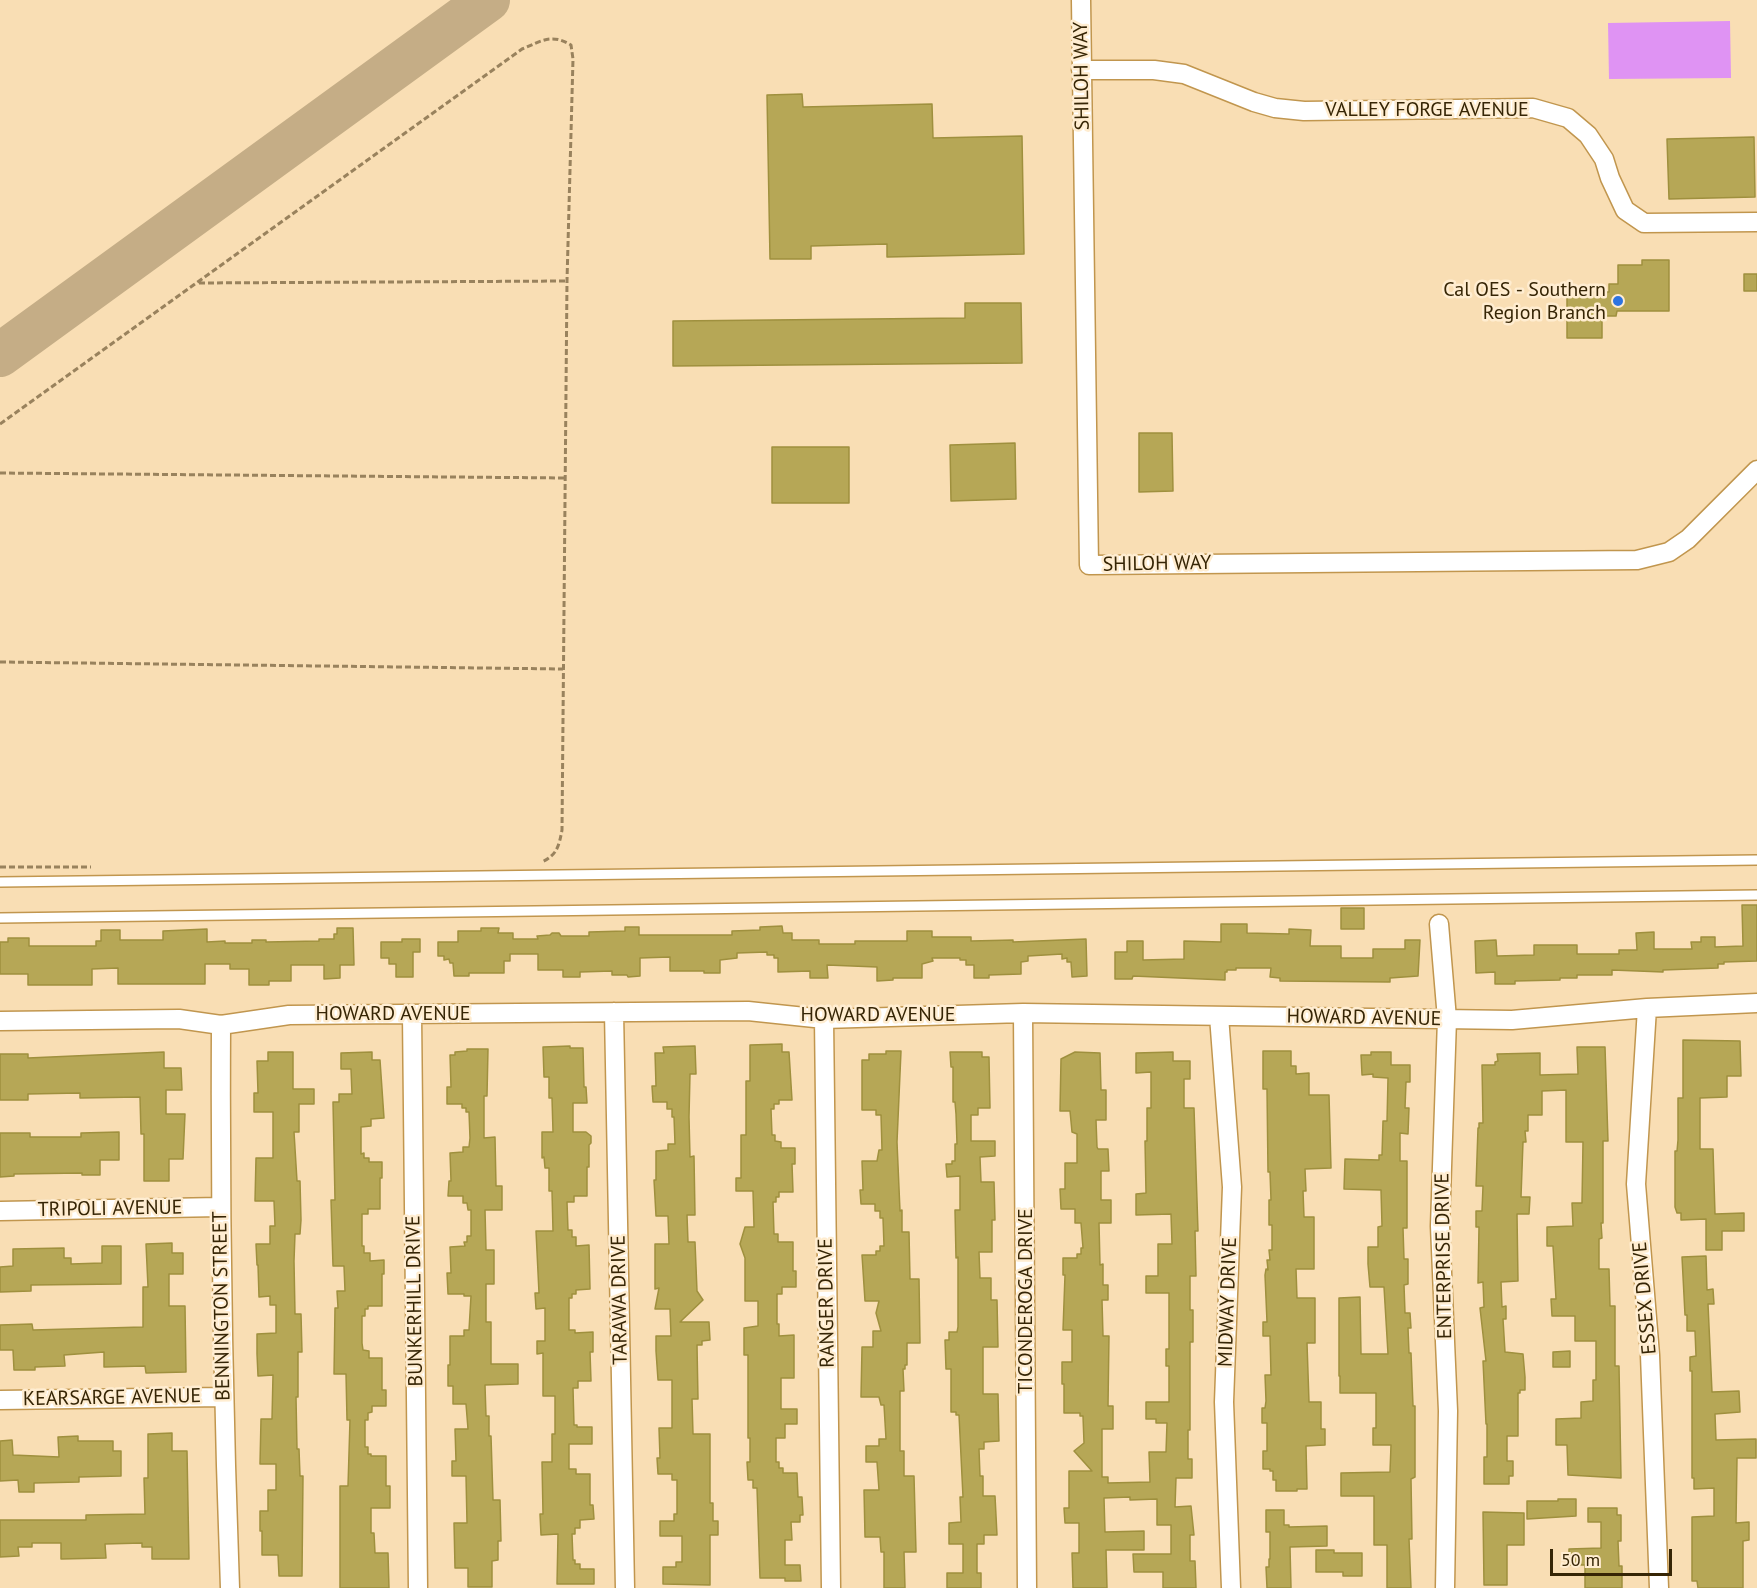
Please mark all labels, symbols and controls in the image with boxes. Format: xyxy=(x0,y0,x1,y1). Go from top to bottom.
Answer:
street label: SHILOH WAY xyxy=(1069,21,1095,131)
street label: VALLEY FORGE AVENUE xyxy=(1325,98,1529,122)
place label: Cal OES - Southern Region Branch xyxy=(1443,278,1606,325)
marker: Cal OES - Southern Region Branch xyxy=(1611,294,1625,308)
street label: SHILOH WAY xyxy=(1102,551,1212,577)
street label: HOWARD AVENUE xyxy=(316,1002,470,1026)
street label: HOWARD AVENUE xyxy=(801,1003,955,1027)
street label: HOWARD AVENUE xyxy=(1286,1005,1442,1031)
street label: ENTERPRISE DRIVE xyxy=(1431,1173,1457,1339)
street label: TRIPOLI AVENUE xyxy=(37,1196,183,1222)
street label: TICONDEROGA DRIVE xyxy=(1014,1208,1038,1394)
street label: BENNINGTON STREET xyxy=(208,1211,236,1401)
street label: BUNKERHILL DRIVE xyxy=(402,1215,428,1387)
street label: TARAWA DRIVE xyxy=(607,1235,633,1365)
street label: MIDWAY DRIVE xyxy=(1214,1237,1242,1367)
street label: RANGER DRIVE xyxy=(814,1238,840,1368)
street label: ESSEX DRIVE xyxy=(1628,1241,1662,1355)
street label: KEARSARGE AVENUE xyxy=(23,1384,201,1412)
scale bar xyxy=(1553,1537,1674,1575)
text: 50 m xyxy=(1561,1548,1600,1571)

